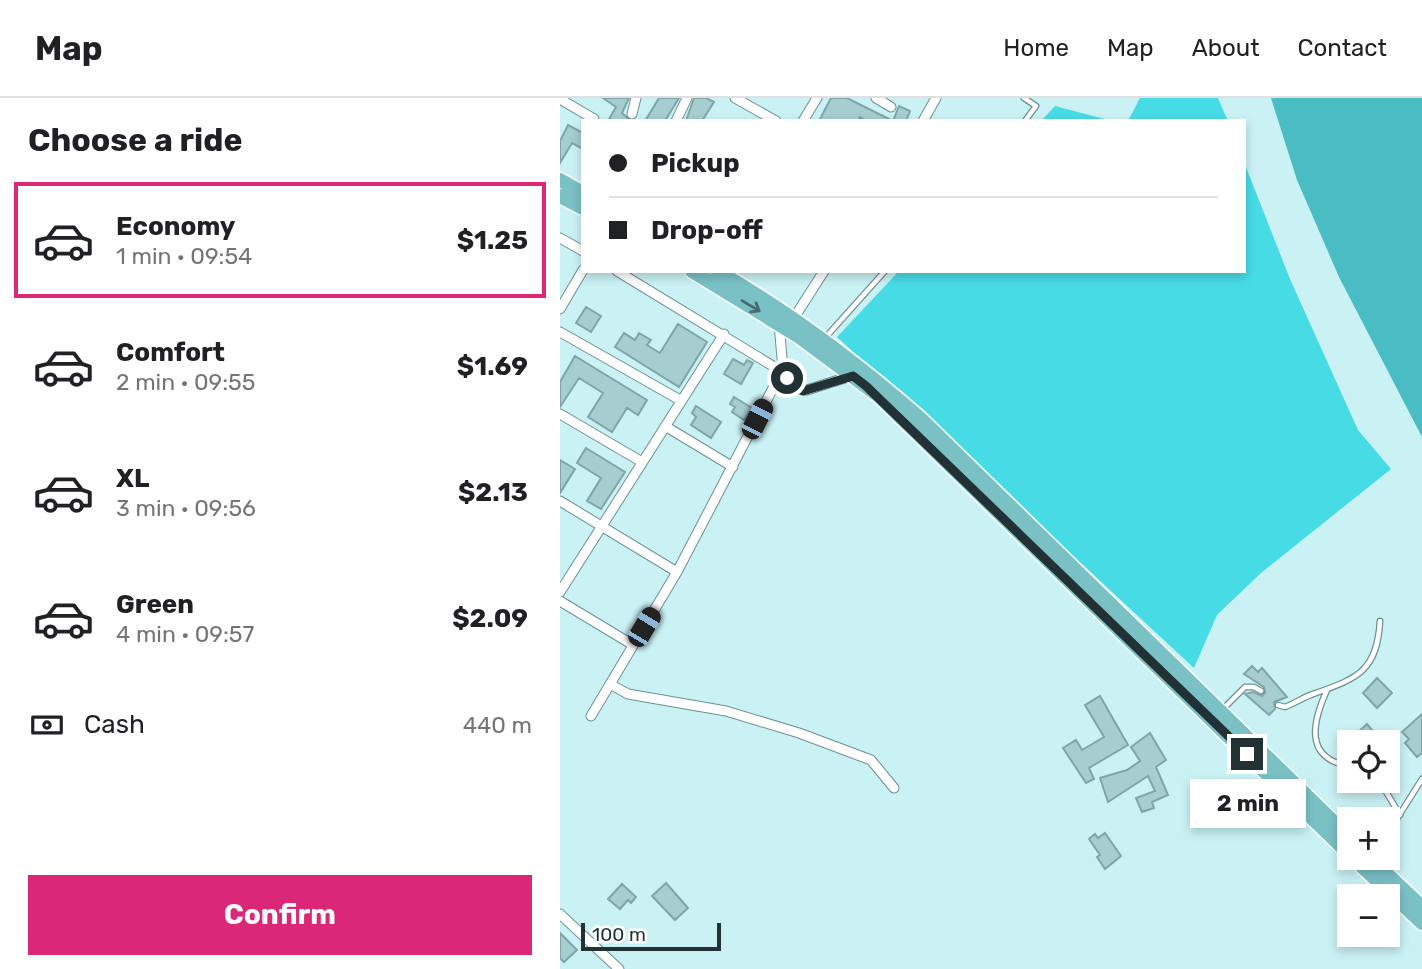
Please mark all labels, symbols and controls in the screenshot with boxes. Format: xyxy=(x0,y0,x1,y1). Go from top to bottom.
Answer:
text: Map xyxy=(35,29,103,68)
text: Home xyxy=(1003,34,1069,62)
text: Map xyxy=(1107,34,1154,62)
text: About xyxy=(1192,34,1260,62)
text: Contact xyxy=(1298,34,1387,62)
text: Choose a ride xyxy=(28,121,242,159)
text: Pickup xyxy=(651,148,740,179)
icon: car xyxy=(32,209,95,272)
text: Economy xyxy=(116,211,235,242)
text: Drop-off xyxy=(651,215,763,246)
text: $1.25 xyxy=(457,225,528,256)
text: 1 min · 09:54 xyxy=(116,242,252,270)
one-way arrow xyxy=(740,299,760,313)
icon: car xyxy=(32,335,95,398)
text: Comfort xyxy=(116,337,225,368)
text: $1.69 xyxy=(457,351,528,382)
route start xyxy=(771,362,803,394)
text: 2 min · 09:55 xyxy=(116,368,255,396)
car xyxy=(739,396,776,442)
icon: car xyxy=(32,461,95,524)
text: XL xyxy=(116,463,149,494)
text: $2.13 xyxy=(458,477,528,508)
text: 3 min · 09:56 xyxy=(116,494,256,522)
icon: car xyxy=(32,587,95,650)
text: Green xyxy=(116,589,194,620)
text: $2.09 xyxy=(452,603,528,634)
car xyxy=(625,604,664,650)
text: 4 min · 09:57 xyxy=(116,620,254,648)
icon: cash xyxy=(28,706,66,744)
text: Cash xyxy=(84,709,145,740)
text: 440 m xyxy=(463,711,532,739)
map controls xyxy=(1337,730,1400,947)
button: locate xyxy=(1337,730,1400,793)
route end xyxy=(1231,738,1263,770)
callout: 2 min xyxy=(1189,778,1305,828)
text: 2 min xyxy=(1217,789,1279,817)
button: + xyxy=(1337,807,1400,870)
button: Confirm xyxy=(28,875,532,955)
button: − xyxy=(1337,884,1400,947)
scale bar xyxy=(581,920,721,952)
text: 100 m xyxy=(592,923,646,946)

